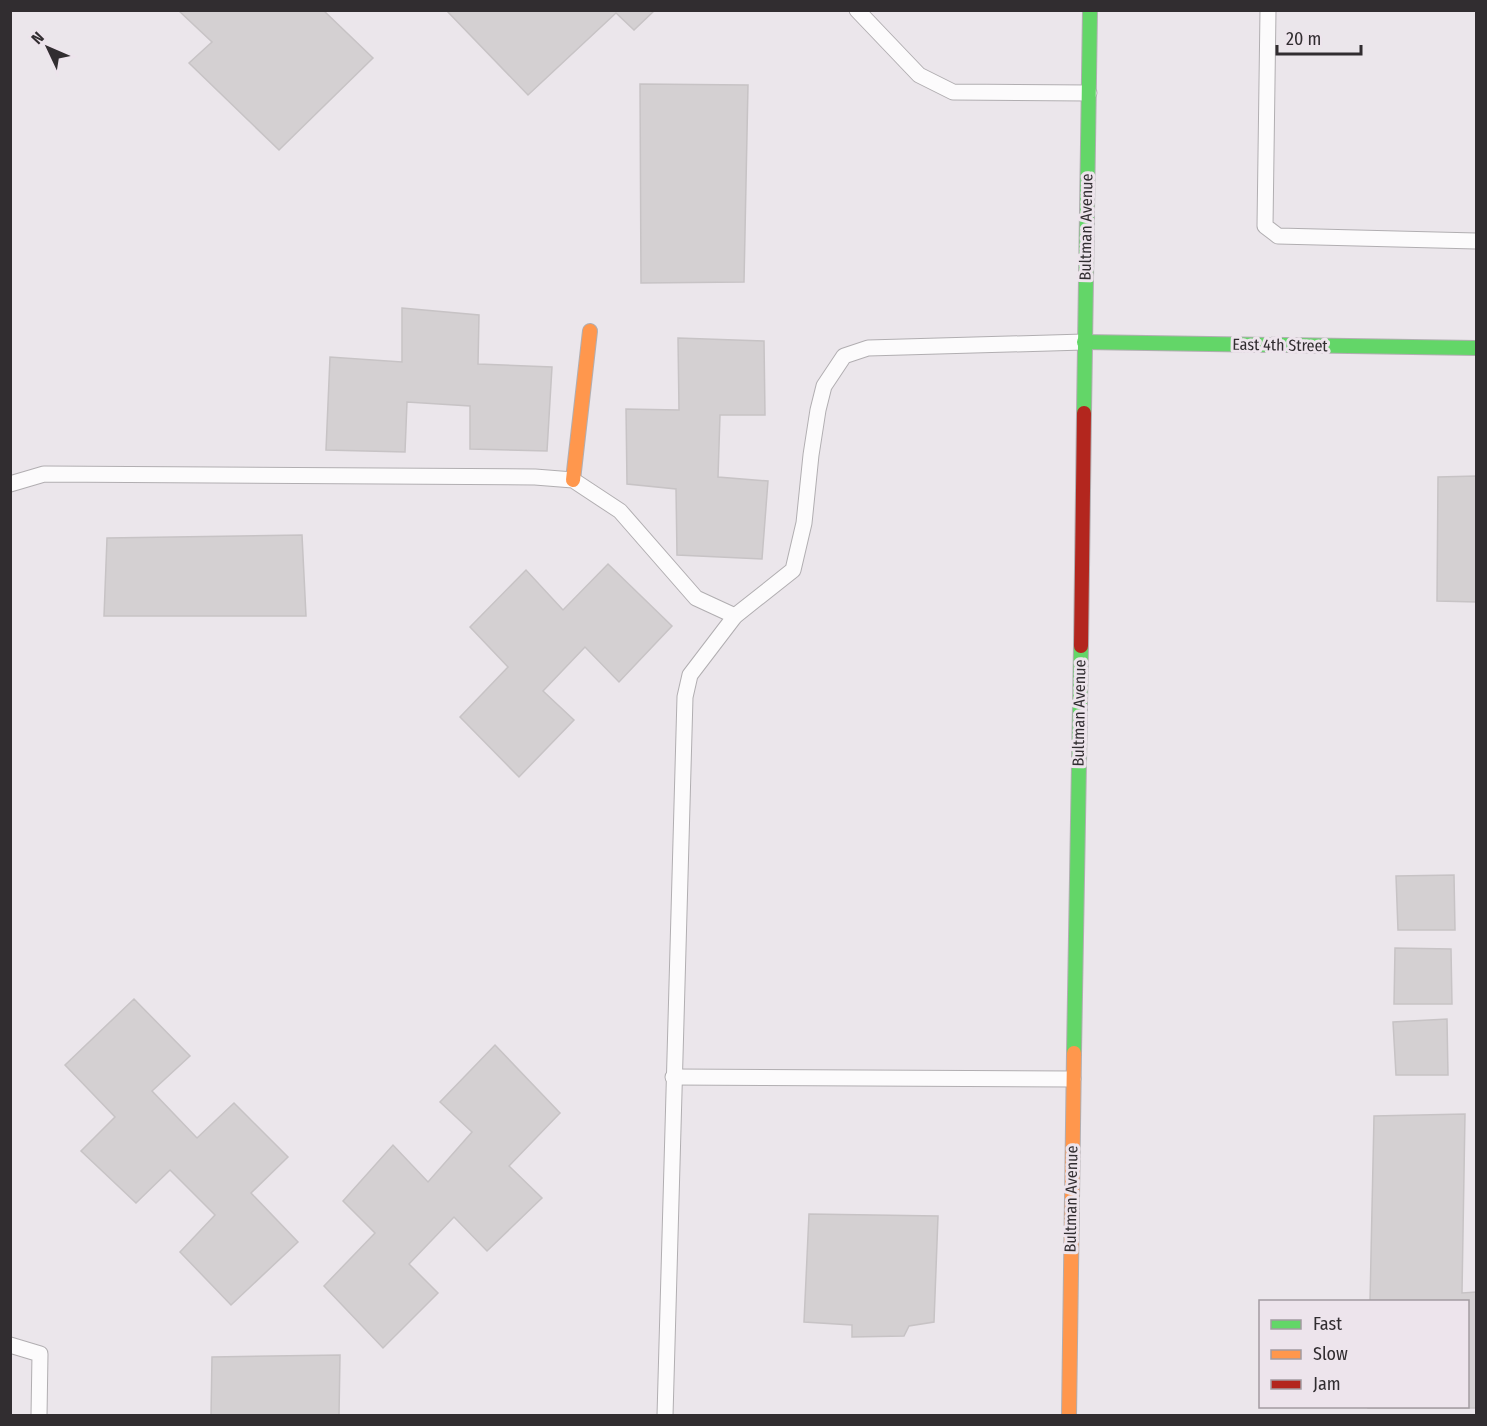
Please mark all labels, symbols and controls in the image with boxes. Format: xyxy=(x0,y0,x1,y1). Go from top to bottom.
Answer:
north arrow xyxy=(18,18,78,78)
scale bar xyxy=(1277,18,1361,56)
text: N xyxy=(27,28,48,48)
text: 20 m xyxy=(1286,28,1321,50)
street label: Bultman Avenue xyxy=(1076,173,1096,281)
street label: East 4th Street xyxy=(1232,335,1329,355)
street label: Bultman Avenue xyxy=(1069,659,1089,767)
street label: Bultman Avenue xyxy=(1061,1145,1081,1253)
legend xyxy=(1259,1300,1469,1408)
text: Fast xyxy=(1313,1313,1342,1335)
text: Slow xyxy=(1313,1343,1348,1365)
text: Jam xyxy=(1313,1373,1341,1395)

